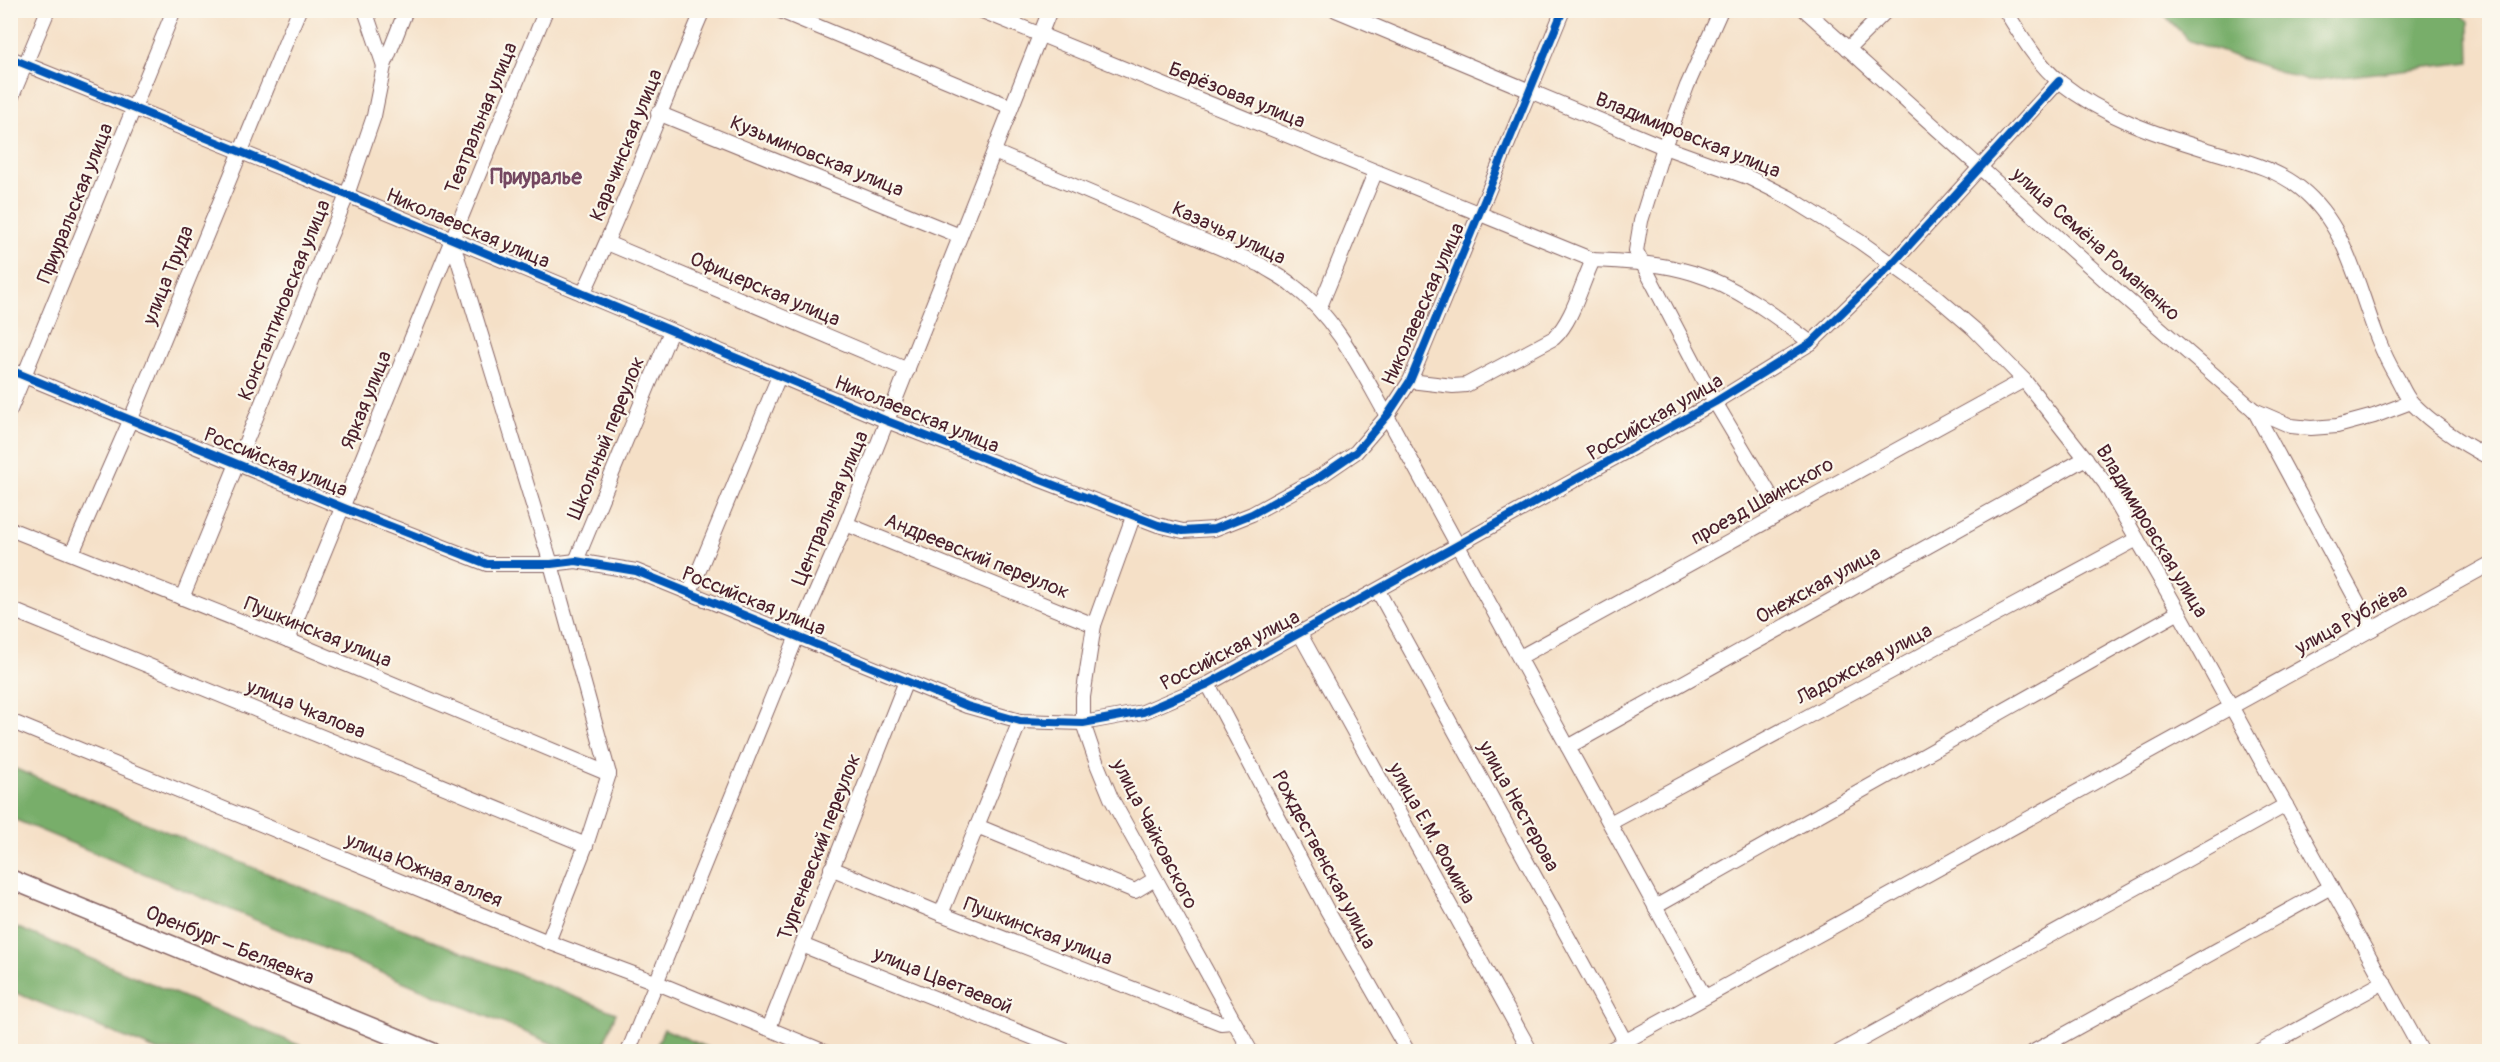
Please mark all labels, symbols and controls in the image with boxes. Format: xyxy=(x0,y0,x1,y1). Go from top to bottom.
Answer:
street label: Театральная улица xyxy=(439,38,523,198)
street label: Берёзовая улица xyxy=(1165,56,1309,134)
street label: Карачинская улица xyxy=(584,65,668,225)
street label: Владимировская улица xyxy=(1592,86,1784,184)
street label: Кузьминовская улица xyxy=(727,110,907,202)
street label: Приуральская улица xyxy=(31,119,119,287)
street label: улица Семёна Романенко xyxy=(2006,161,2186,326)
district label: Приуралье xyxy=(490,164,582,191)
street label: Николаевская улица xyxy=(382,182,554,274)
street label: Константиновская улица xyxy=(232,196,336,404)
street label: Казачья улица xyxy=(1168,196,1290,270)
street label: Николаевская улица xyxy=(1376,219,1470,389)
street label: улица Труда xyxy=(136,222,199,329)
street label: Офицерская улица xyxy=(686,246,844,332)
street label: Яркая улица xyxy=(335,347,397,453)
street label: Школьный переулок xyxy=(562,353,650,523)
street label: Российская улица xyxy=(1583,368,1727,466)
street label: Николаевская улица xyxy=(831,370,1003,458)
street label: Российская улица xyxy=(200,422,352,502)
street label: Центральная улица xyxy=(786,427,874,589)
street label: Владимировская улица xyxy=(2090,440,2214,622)
street label: проезд Шаинского xyxy=(1686,451,1838,551)
street label: Андреевский переулок xyxy=(881,508,1073,604)
street label: Онежская улица xyxy=(1751,540,1885,630)
street label: Российская улица xyxy=(678,561,830,641)
street label: улица Рублёва xyxy=(2290,578,2412,661)
street label: Пушкинская улица xyxy=(240,591,396,673)
street label: Российская улица xyxy=(1156,604,1304,696)
street label: Ладожская улица xyxy=(1791,618,1936,711)
street label: улица Чкалова xyxy=(242,673,369,744)
street label: улица Нестерова xyxy=(1472,735,1565,876)
street label: Тургеневский переулок xyxy=(772,750,866,944)
street label: улица Чайковского xyxy=(1106,754,1204,913)
street label: улица Е.М. Фомина xyxy=(1382,757,1481,908)
street label: Рождественская улица xyxy=(1266,767,1382,953)
street label: улица Южная аллея xyxy=(341,827,506,913)
street label: Пушкинская улица xyxy=(960,891,1116,971)
street label: Оренбург – Беляевка xyxy=(142,900,318,990)
street label: улица Цветаевой xyxy=(869,940,1016,1019)

